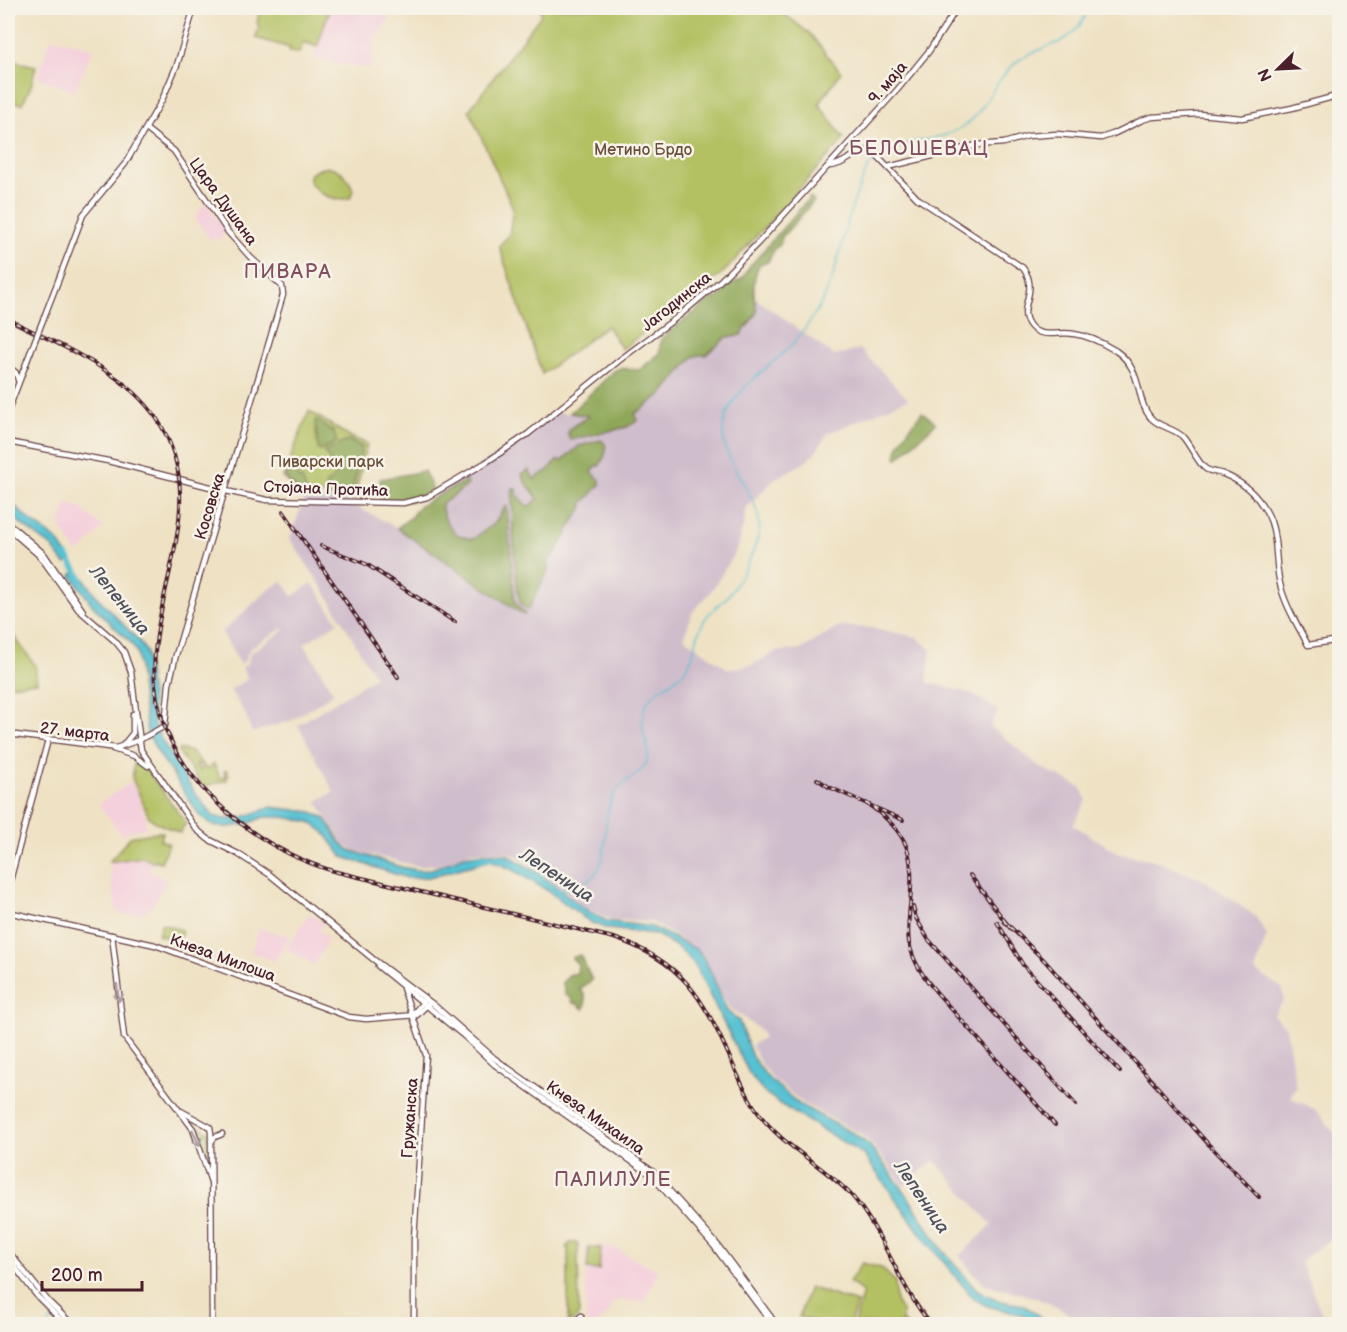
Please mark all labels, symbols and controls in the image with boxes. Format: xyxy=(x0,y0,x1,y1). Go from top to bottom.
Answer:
north arrow xyxy=(1248,39,1308,99)
street label: 9. маја xyxy=(865,58,912,108)
text: N xyxy=(1255,65,1277,84)
district label: БЕЛОШЕВАЦ xyxy=(849,137,989,161)
park label: Метино Брдо xyxy=(594,141,692,160)
street label: Цара Душана xyxy=(185,154,261,250)
district label: ПИВАРА xyxy=(244,260,332,284)
street label: Јагодинска xyxy=(638,268,716,336)
park label: Пиварски парк xyxy=(270,453,384,472)
street label: Косовска xyxy=(191,470,230,542)
street label: Стојана Протића xyxy=(263,478,389,501)
water label: Лепеница xyxy=(85,561,154,639)
street label: 27. марта xyxy=(39,719,111,746)
water label: Лепеница xyxy=(515,843,597,907)
street label: Кнеза Милоша xyxy=(167,930,279,987)
one-way arrow xyxy=(113,983,124,1003)
street label: Гружанска xyxy=(398,1077,423,1159)
street label: Кнеза Михаила xyxy=(542,1077,649,1160)
one-way arrow xyxy=(191,1128,202,1146)
water label: Лепеница xyxy=(889,1156,954,1238)
district label: ПАЛИЛУЛЕ xyxy=(554,1168,672,1192)
scale bar xyxy=(42,1254,142,1292)
text: 200 m xyxy=(51,1265,103,1286)

